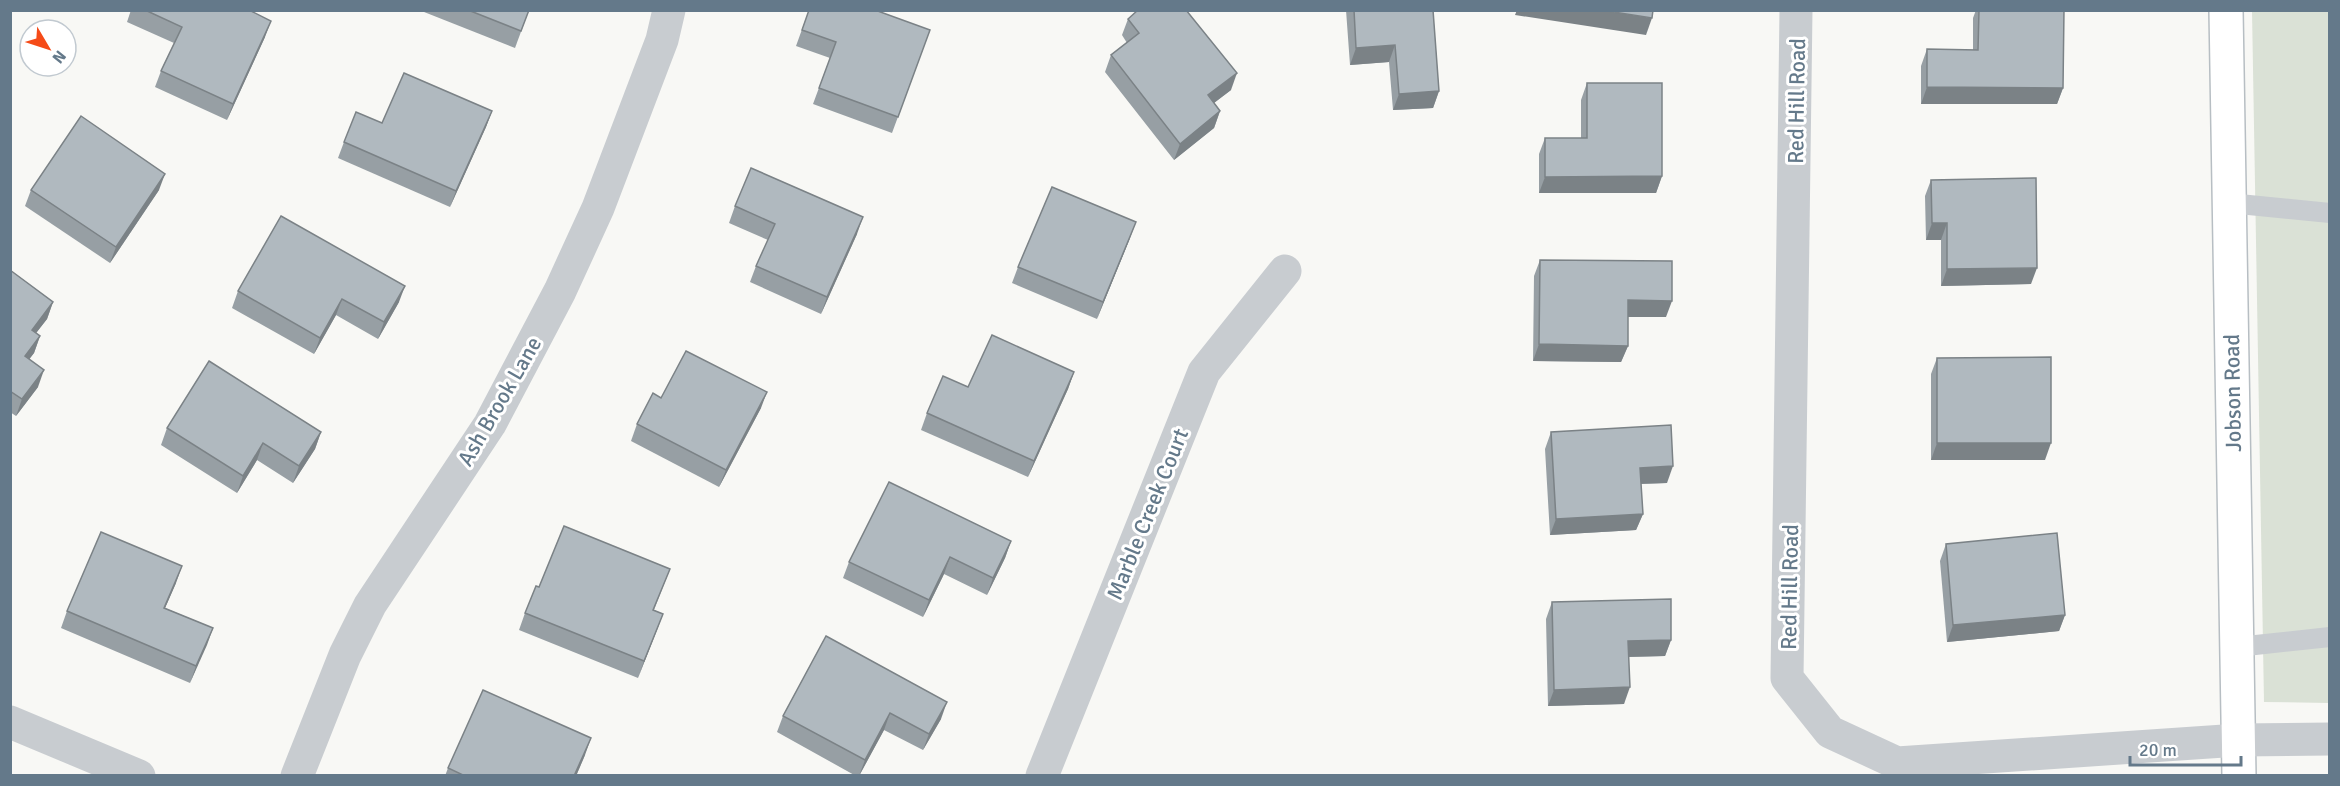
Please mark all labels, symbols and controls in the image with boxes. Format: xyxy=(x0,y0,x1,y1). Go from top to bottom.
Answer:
north arrow xyxy=(18,18,78,78)
street label: Red Hill Road xyxy=(1782,38,1811,164)
text: N xyxy=(48,46,70,67)
street label: Ash Brook Lane xyxy=(452,332,547,471)
street label: Jobson Road xyxy=(2218,334,2247,452)
street label: Marble Creek Court xyxy=(1101,424,1194,604)
street label: Red Hill Road xyxy=(1775,524,1804,650)
scale bar xyxy=(2130,729,2241,767)
text: 20 m xyxy=(2139,739,2177,761)

